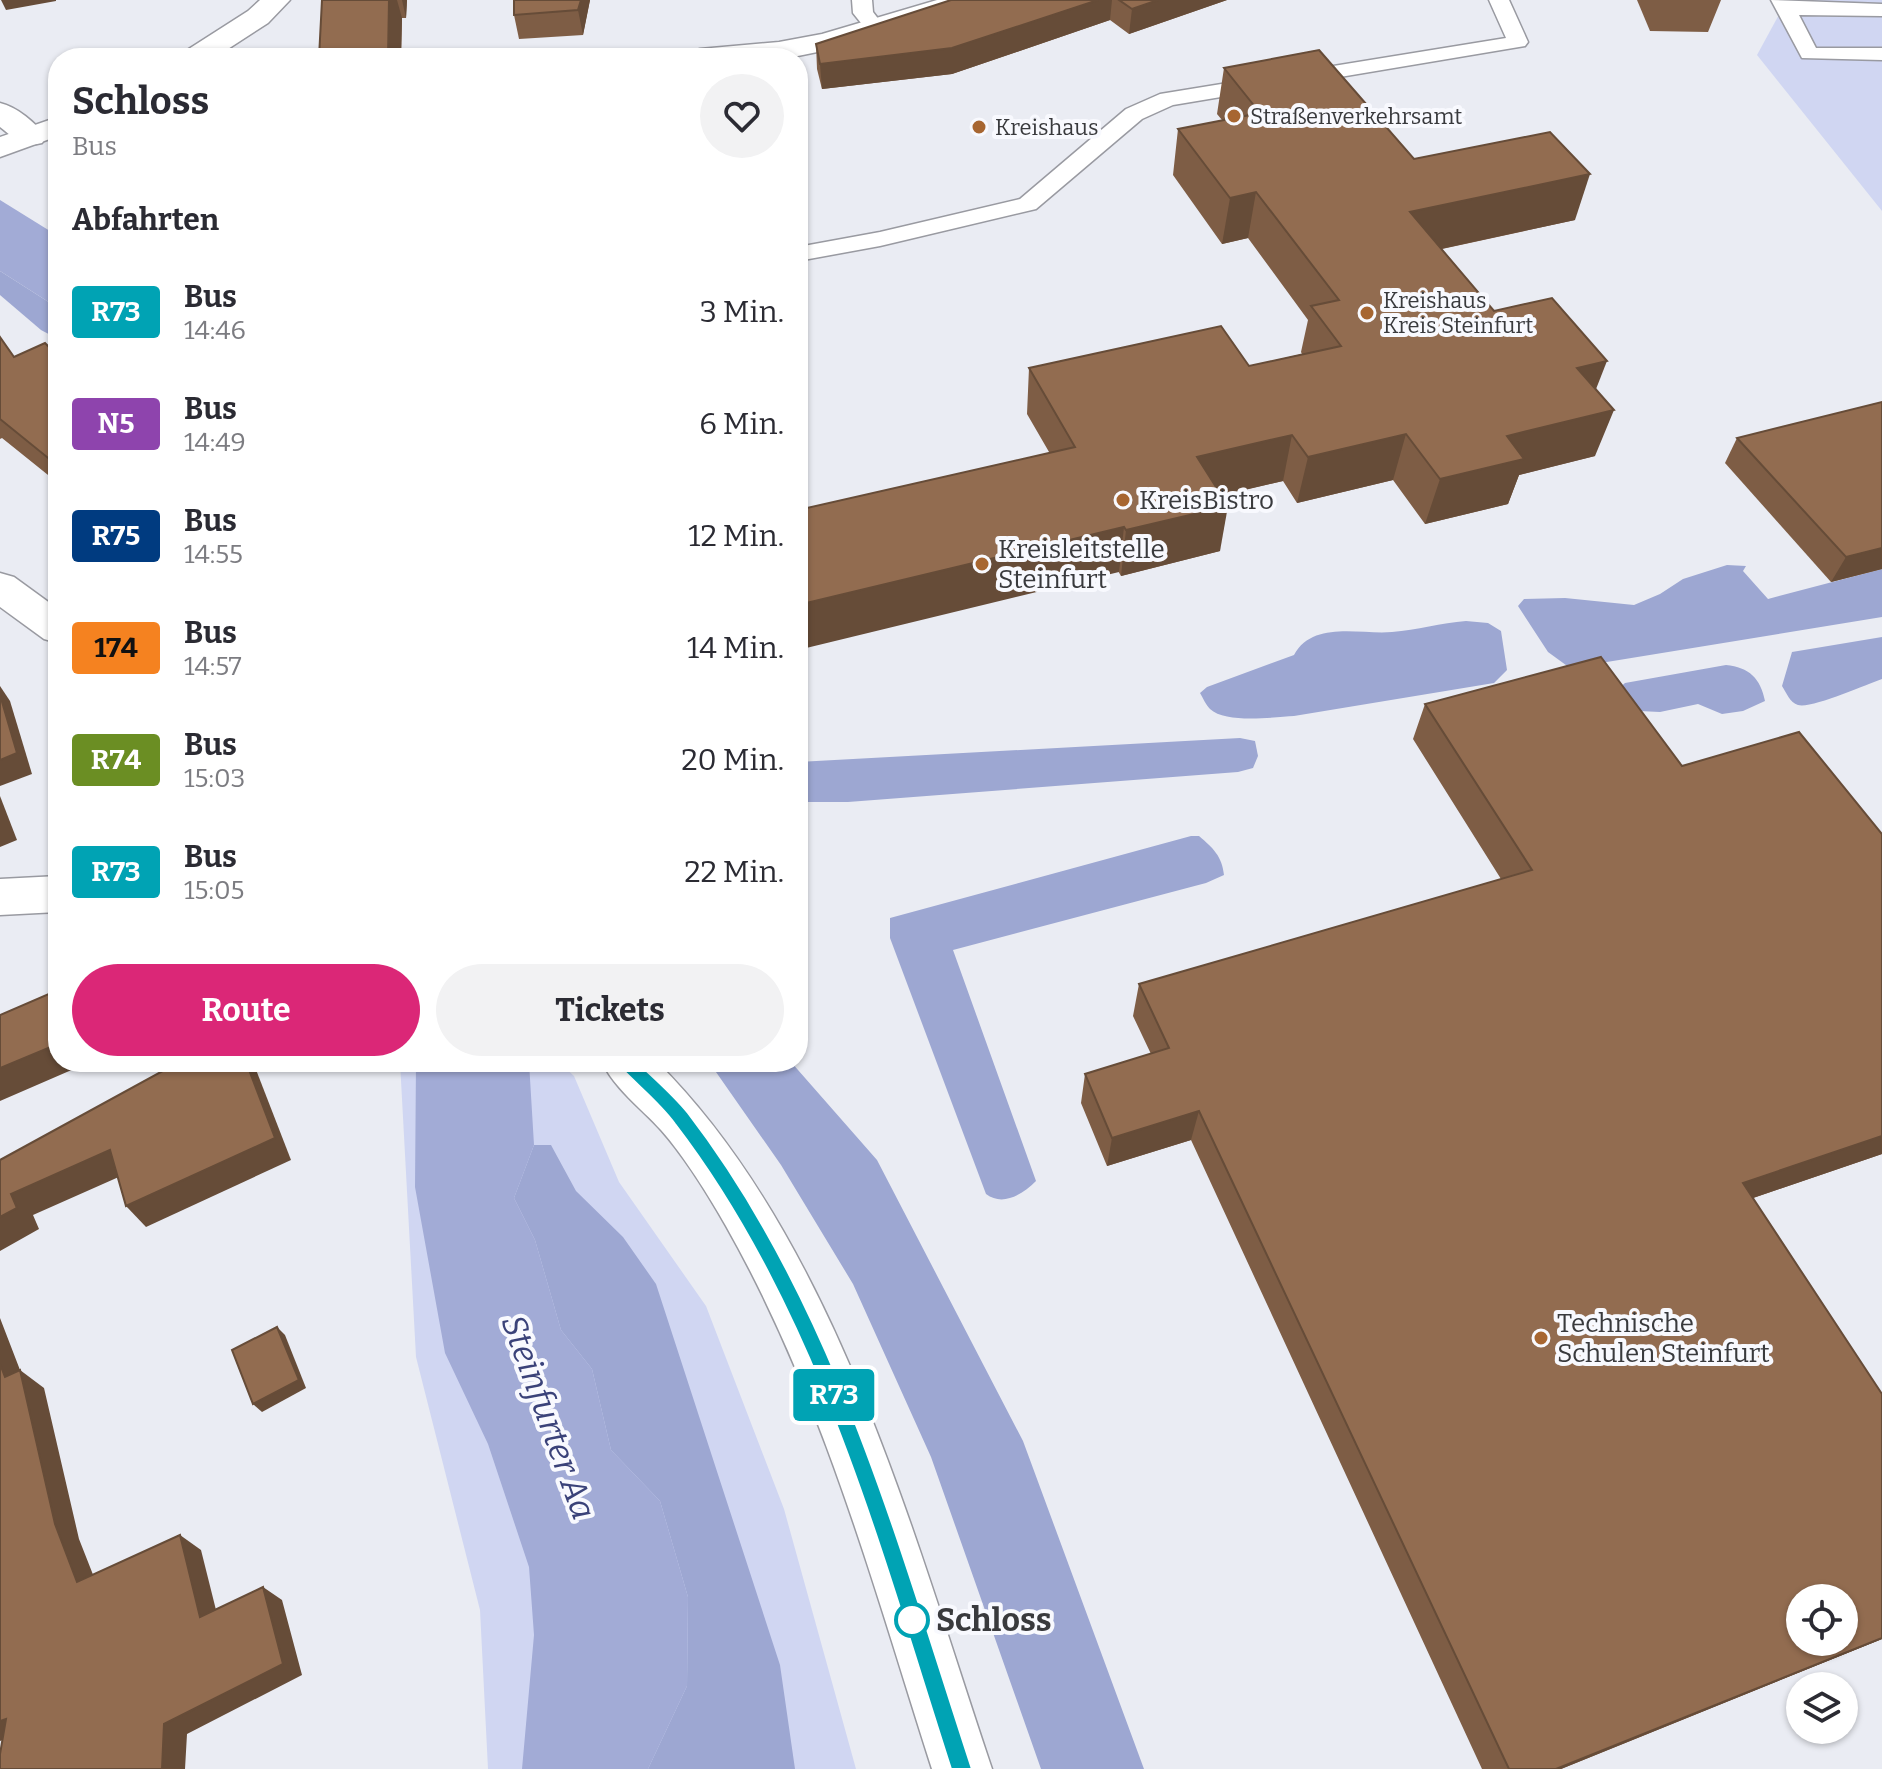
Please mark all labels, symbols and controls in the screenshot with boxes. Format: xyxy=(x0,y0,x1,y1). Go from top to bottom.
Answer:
button: heart xyxy=(700,74,784,158)
text: Schloss xyxy=(72,78,209,124)
place label: Straßenverkehrsamt xyxy=(1250,103,1462,130)
marker: Straßenverkehrsamt xyxy=(1225,107,1243,125)
place label: Kreishaus xyxy=(995,114,1098,141)
marker: Kreishaus xyxy=(970,118,988,136)
text: Bus xyxy=(72,131,117,162)
text: Abfahrten xyxy=(72,202,219,238)
text: Bus xyxy=(184,279,237,315)
place label: Kreishaus Kreis Steinfurt xyxy=(1383,287,1533,339)
text: 3 Min. xyxy=(700,294,784,330)
text: R73 xyxy=(91,295,141,328)
marker: Kreishaus Kreis Steinfurt xyxy=(1358,304,1376,322)
text: 14:46 xyxy=(184,315,246,346)
text: Bus xyxy=(184,391,237,427)
text: 6 Min. xyxy=(699,406,784,442)
text: N5 xyxy=(98,407,134,440)
text: 14:49 xyxy=(184,427,246,458)
place label: KreisBistro xyxy=(1139,485,1274,516)
marker: KreisBistro xyxy=(1114,491,1132,509)
text: Bus xyxy=(184,503,237,539)
text: 12 Min. xyxy=(688,518,784,554)
text: R75 xyxy=(92,519,140,552)
place label: Kreisleitstelle Steinfurt xyxy=(998,534,1165,595)
text: 14:55 xyxy=(184,539,243,570)
marker: Kreisleitstelle Steinfurt xyxy=(973,555,991,573)
text: Bus xyxy=(184,615,237,651)
text: 14 Min. xyxy=(687,630,784,666)
text: 174 xyxy=(94,631,138,664)
text: 14:57 xyxy=(184,651,242,682)
text: Bus xyxy=(184,727,237,763)
text: 20 Min. xyxy=(681,742,784,778)
text: R74 xyxy=(91,743,141,776)
text: 15:03 xyxy=(184,763,245,794)
text: Bus xyxy=(184,839,237,875)
text: 22 Min. xyxy=(684,854,784,890)
text: R73 xyxy=(91,855,141,888)
text: 15:05 xyxy=(184,875,244,906)
button: Route xyxy=(72,964,420,1056)
button: Tickets xyxy=(436,964,784,1056)
place label: Technische Schulen Steinfurt xyxy=(1557,1308,1770,1369)
water label: Steinfurter Aa xyxy=(493,1309,605,1525)
marker: Technische Schulen Steinfurt xyxy=(1532,1329,1550,1347)
line badge: R73 xyxy=(788,1369,880,1421)
text: R73 xyxy=(809,1378,859,1411)
map controls xyxy=(1786,1584,1858,1744)
button: locate xyxy=(1786,1584,1858,1656)
place label: Schloss xyxy=(936,1601,1052,1639)
marker: Schloss xyxy=(895,1603,929,1637)
button: layers xyxy=(1786,1672,1858,1744)

